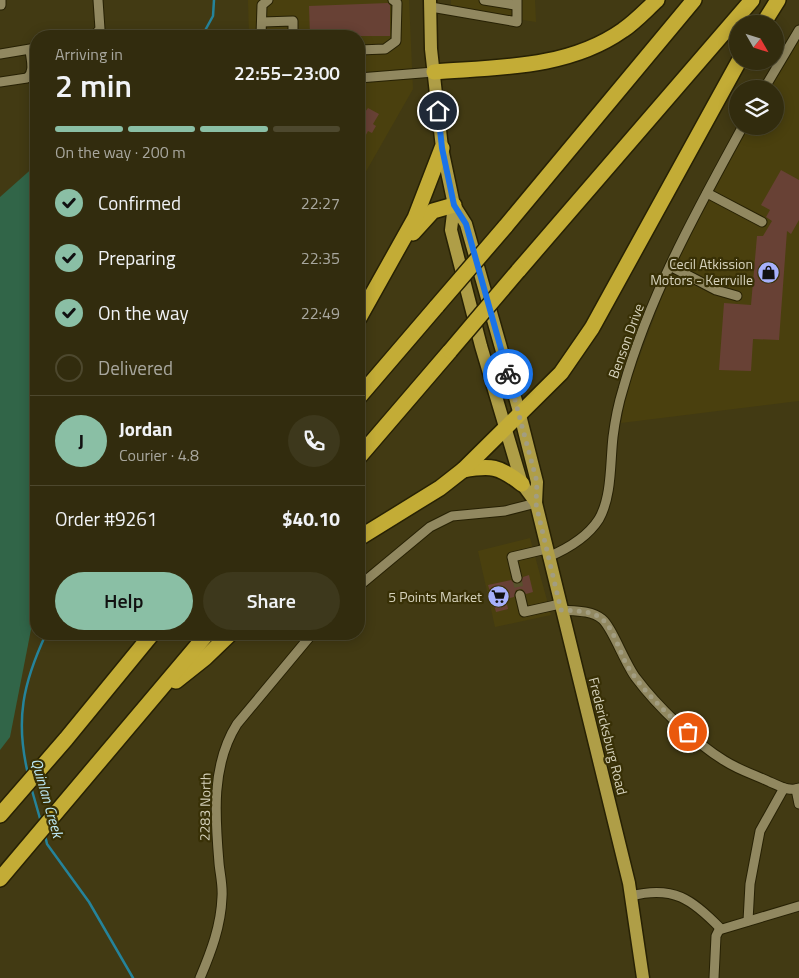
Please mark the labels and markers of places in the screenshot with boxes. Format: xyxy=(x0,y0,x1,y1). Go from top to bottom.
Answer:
pin xyxy=(417,90,459,132)
place label: Cecil Atkission Motors - Kerrville xyxy=(650,253,753,290)
shop icon: Cecil Atkission Motors - Kerrville xyxy=(757,260,781,284)
supermarket icon: 5 Points Market xyxy=(486,585,510,609)
place label: 5 Points Market xyxy=(388,586,482,607)
pin xyxy=(667,711,709,753)

